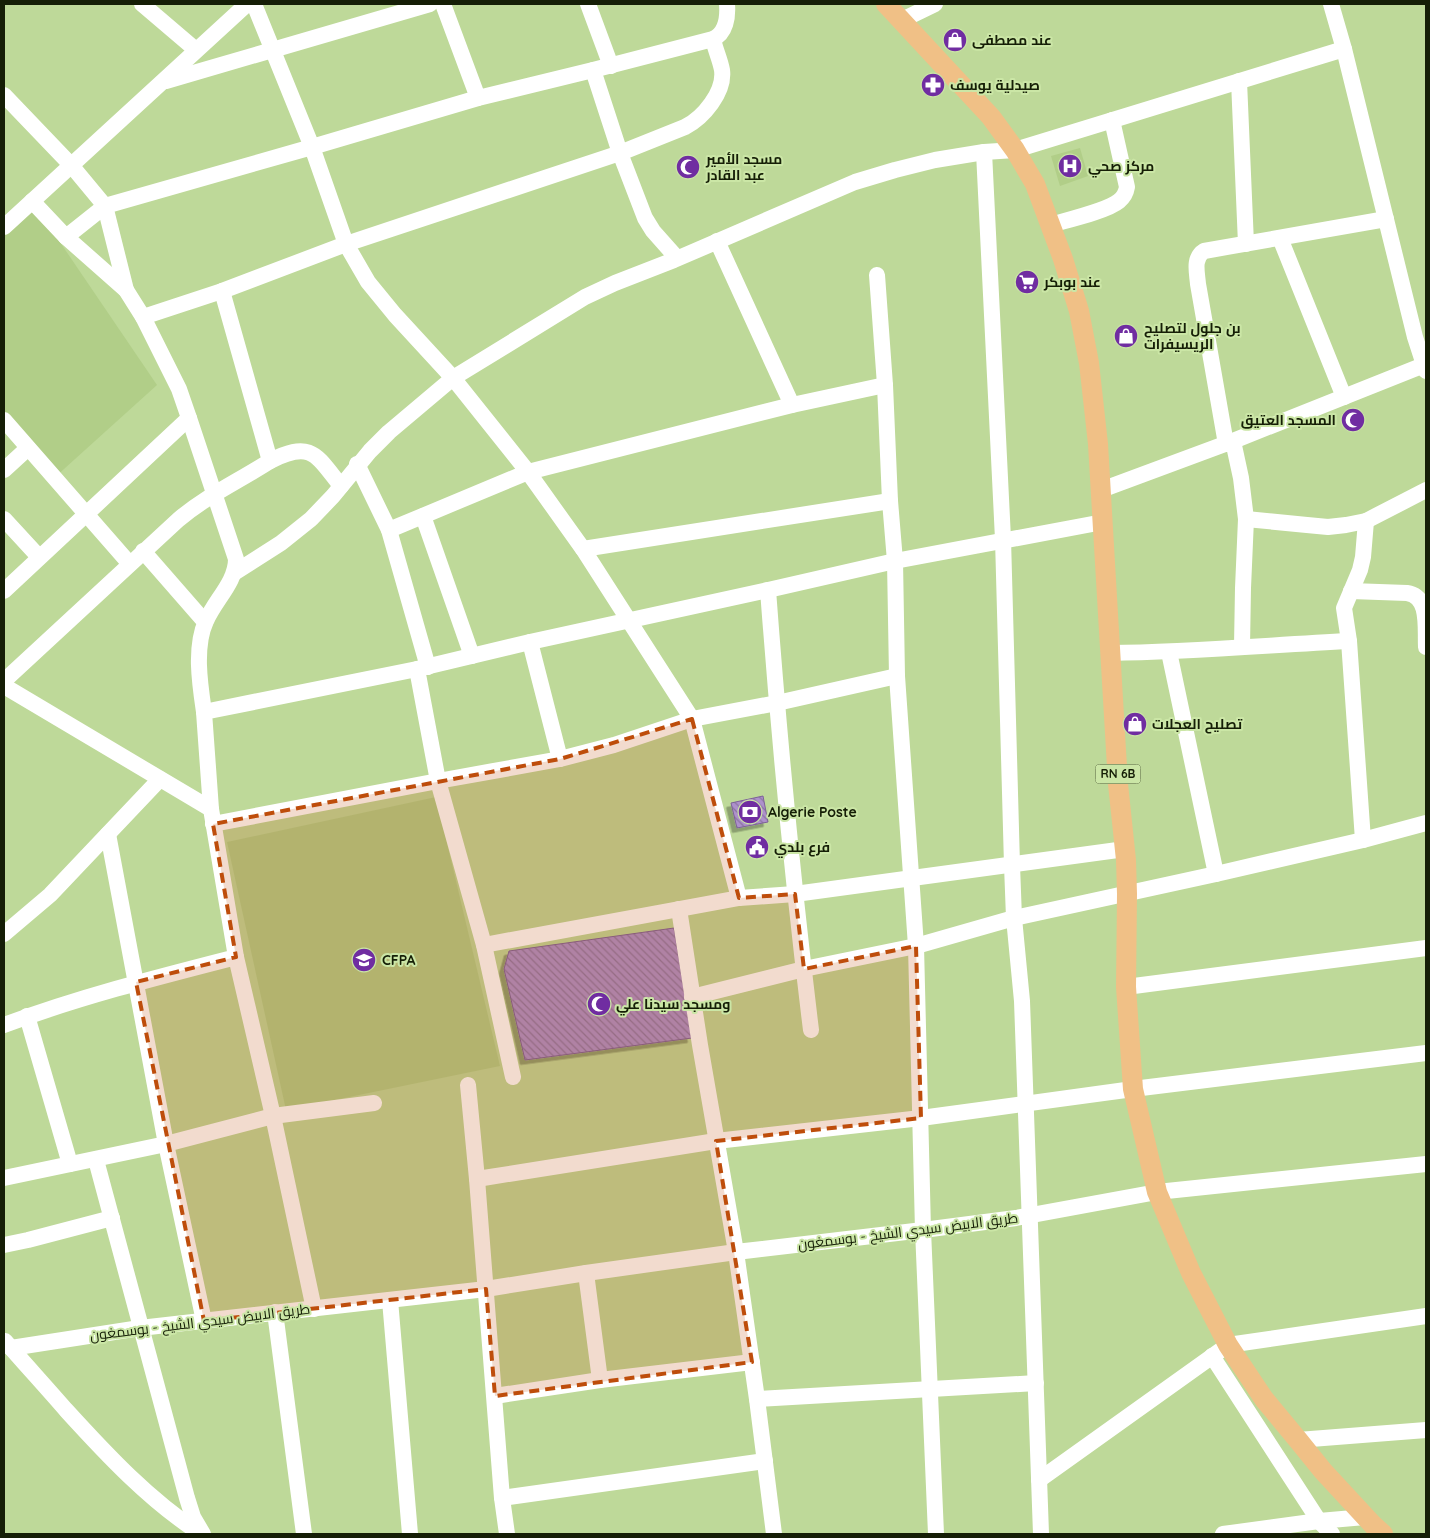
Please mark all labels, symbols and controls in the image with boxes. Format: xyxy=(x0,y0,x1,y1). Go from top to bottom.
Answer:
shop icon: عند مصطفى xyxy=(942,27,968,53)
place label: عند مصطفى xyxy=(972,31,1052,49)
pharmacy icon: صيدلية يوسف xyxy=(920,72,946,98)
place label: صيدلية يوسف xyxy=(950,76,1040,94)
place label: مسجد الأمير عبد القادر xyxy=(705,150,782,184)
hospital icon: مركز صحي xyxy=(1057,153,1083,179)
mosque icon: مسجد الأمير عبد القادر xyxy=(675,154,701,180)
place label: مركز صحي xyxy=(1088,157,1154,178)
supermarket icon: عند بوبكر xyxy=(1014,269,1040,295)
place label: عند بوبكر xyxy=(1043,273,1101,291)
place label: بن جلول لتصليح الريسيفرات xyxy=(1144,319,1241,353)
shop icon: بن جلول لتصليح الريسيفرات xyxy=(1113,323,1139,349)
mosque icon: المسجد العتيق xyxy=(1340,407,1366,433)
place label: المسجد العتيق xyxy=(1241,411,1336,429)
shop icon: تصليح العجلات xyxy=(1122,711,1148,737)
place label: تصليح العجلات xyxy=(1152,715,1243,734)
road number: RN 6B xyxy=(1096,764,1140,784)
bank icon: Algerie Poste xyxy=(737,799,763,825)
place label: Algerie Poste xyxy=(768,803,857,821)
public building icon: فرع بلدي xyxy=(744,834,770,860)
place label: فرع بلدي xyxy=(774,838,830,858)
school or university icon: CFPA xyxy=(351,947,377,973)
place label: CFPA xyxy=(382,951,416,969)
mosque icon: ومسجد سيدنا علي xyxy=(586,991,612,1017)
place label: ومسجد سيدنا علي xyxy=(616,995,730,1016)
street label: طريق الابيض سيدي الشيخ - بوسمغون xyxy=(797,1209,1020,1256)
street label: طريق الابيض سيدي الشيخ - بوسمغون xyxy=(89,1300,312,1347)

